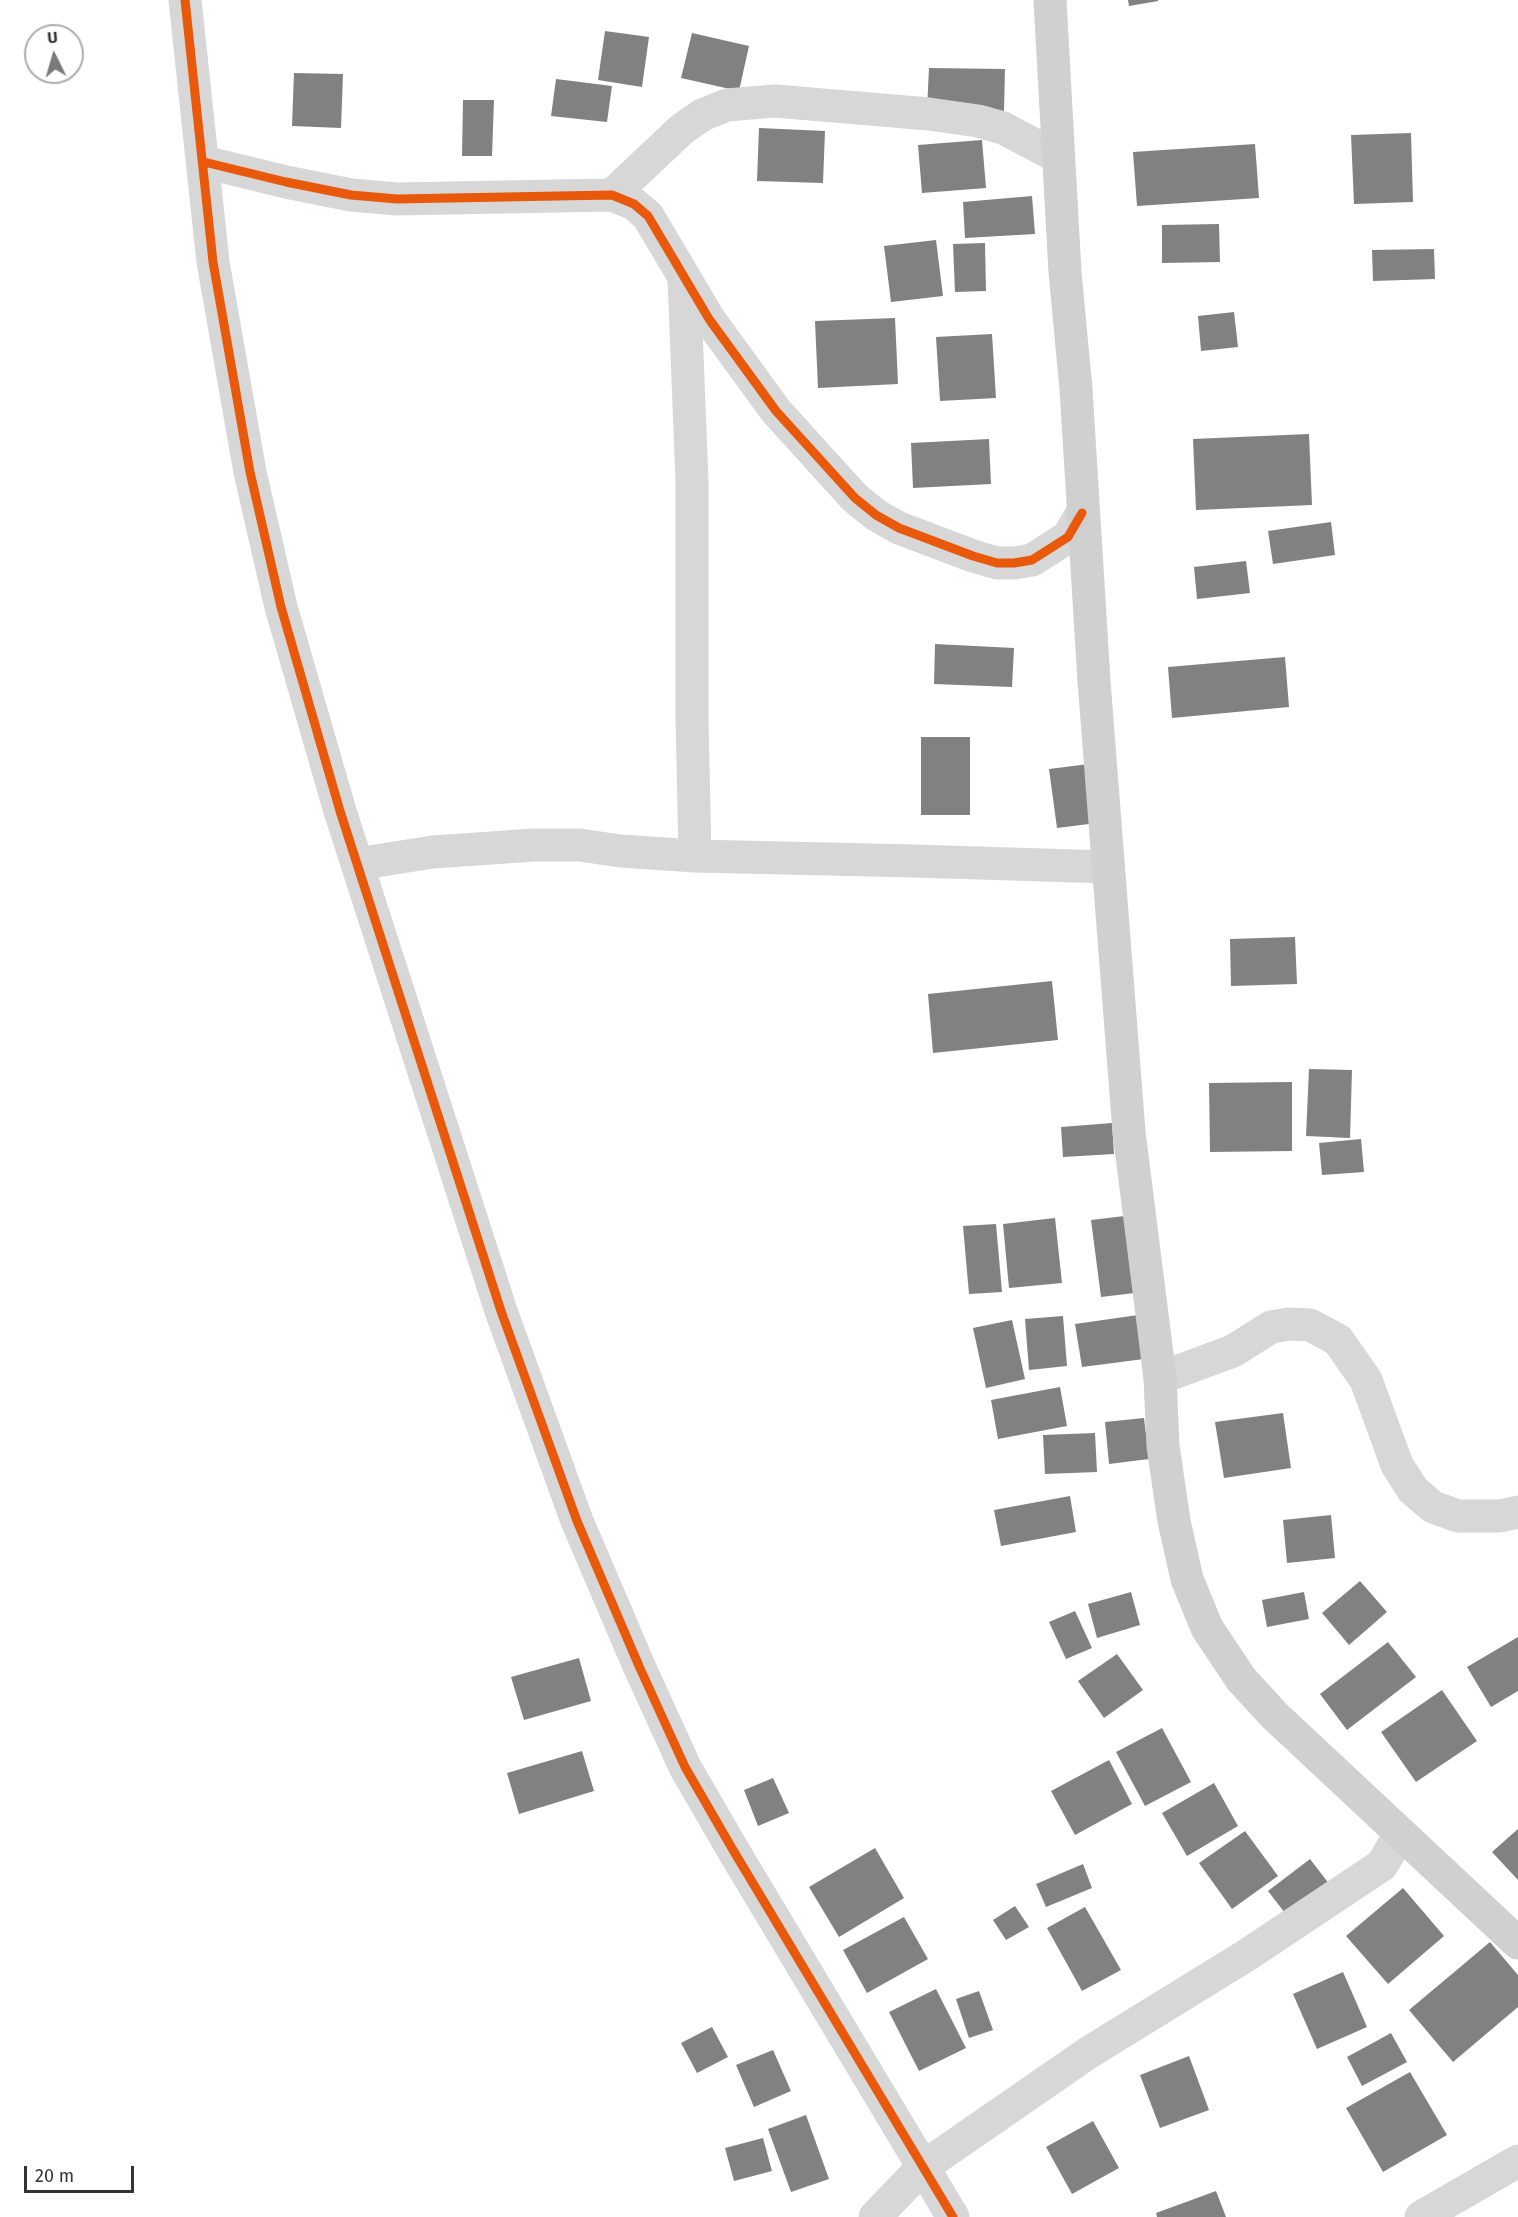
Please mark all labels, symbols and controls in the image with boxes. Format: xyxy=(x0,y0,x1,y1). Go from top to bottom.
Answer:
north arrow xyxy=(24,24,84,84)
text: U xyxy=(47,28,59,47)
scale bar xyxy=(27,2154,136,2192)
text: 20 m xyxy=(35,2165,74,2187)

